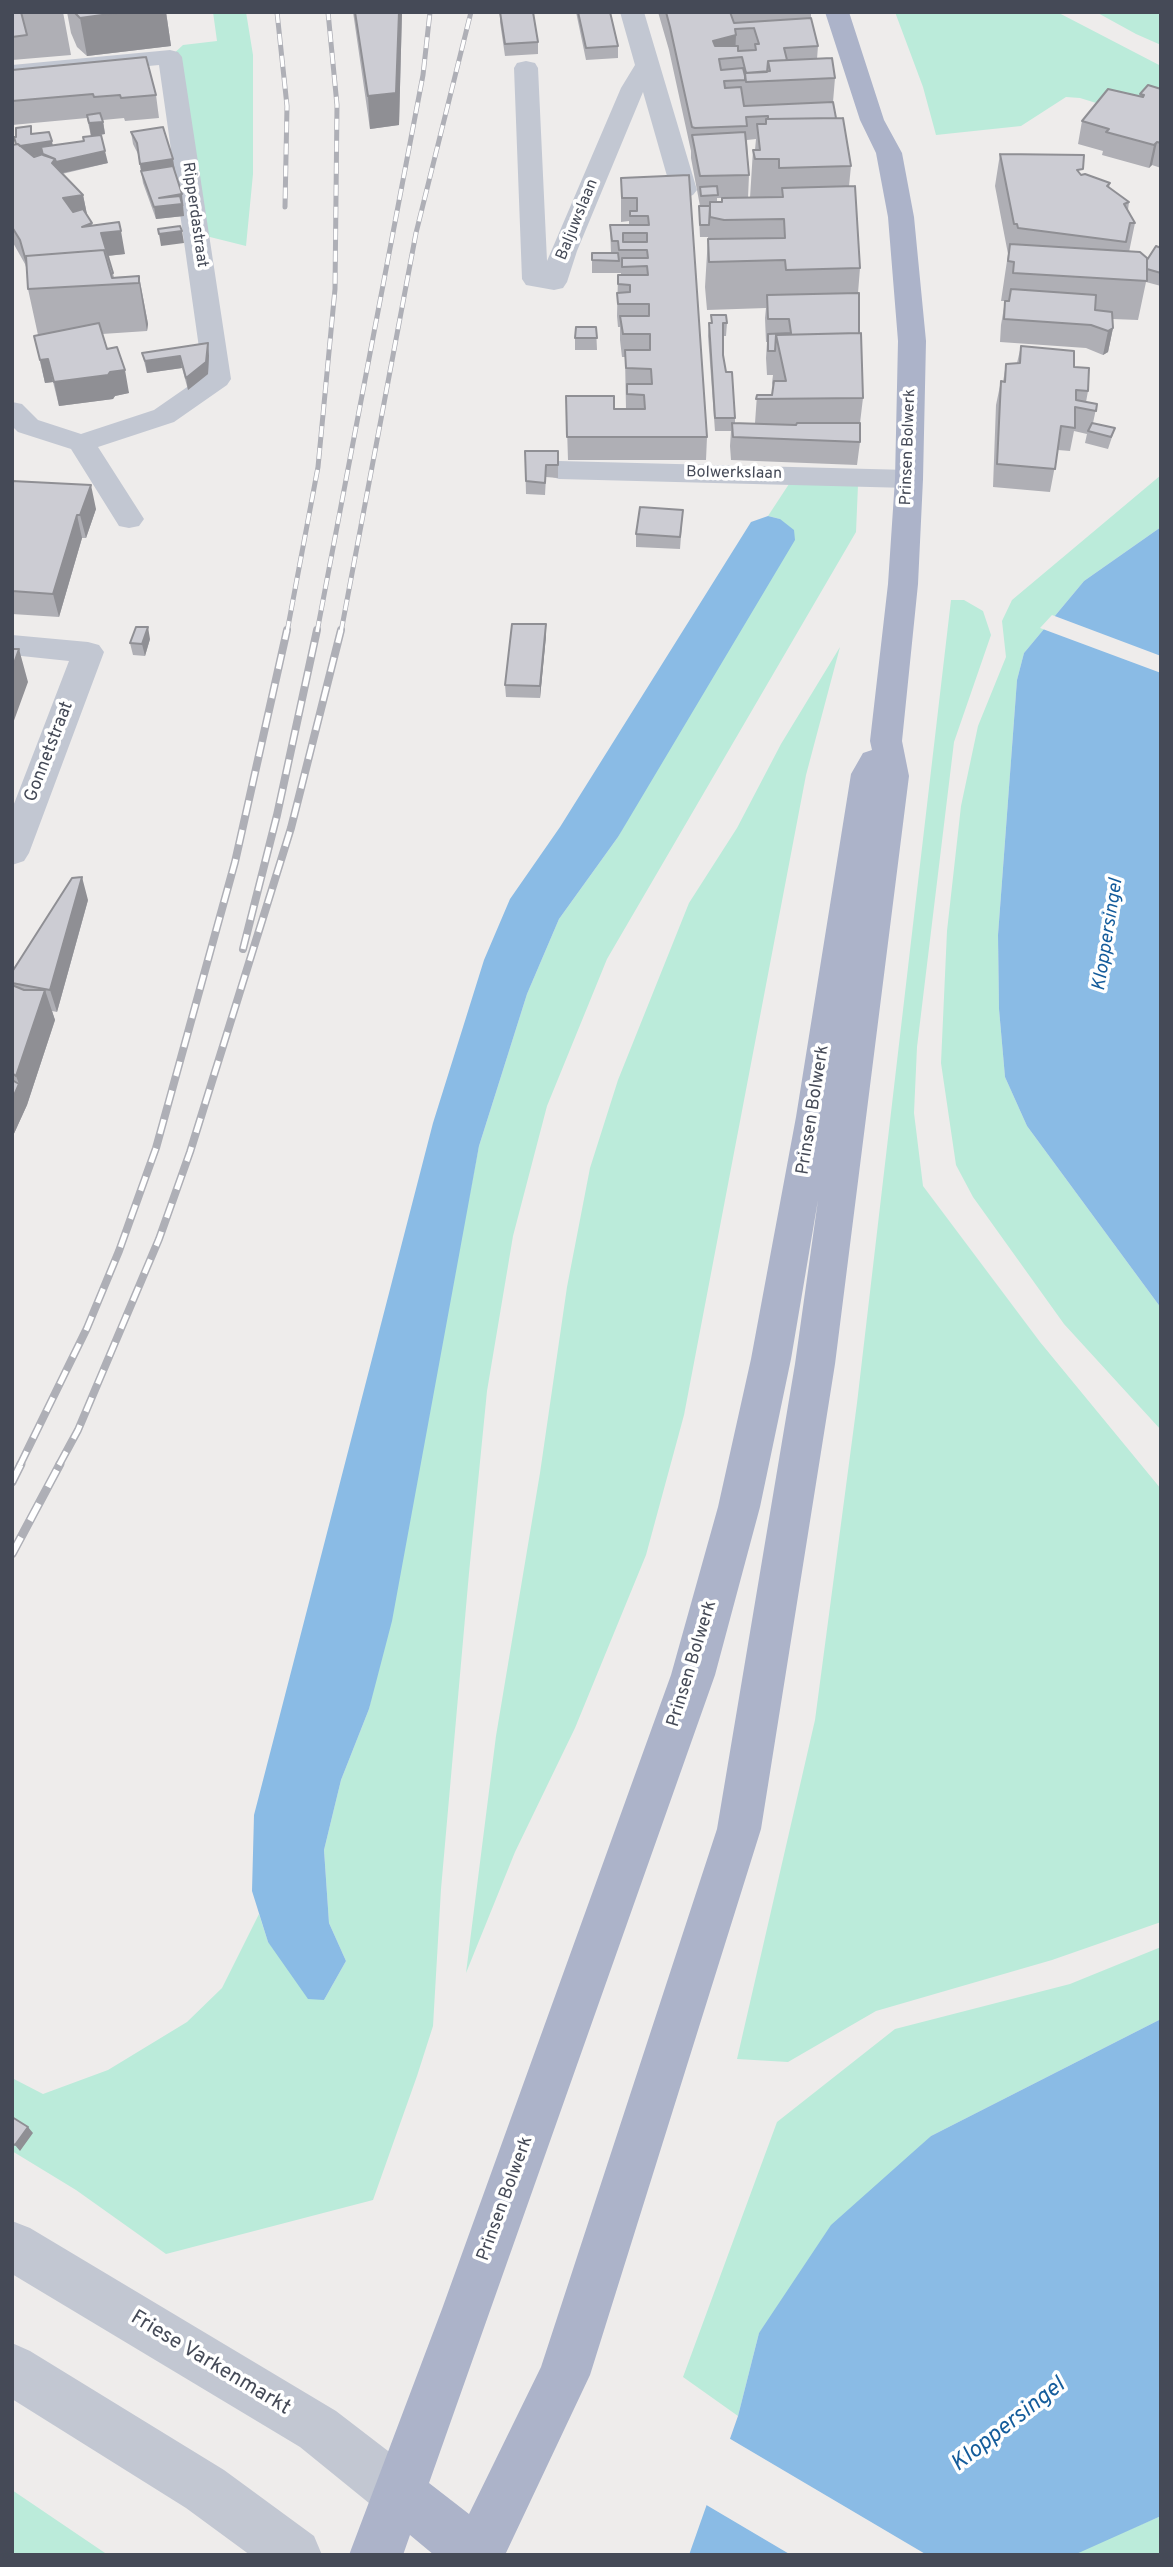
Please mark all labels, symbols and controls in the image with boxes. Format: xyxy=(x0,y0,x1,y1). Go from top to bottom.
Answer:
street label: Ripperdastraat xyxy=(177,161,211,269)
street label: Baljuwslaan xyxy=(553,177,603,263)
street label: Prinsen Bolwerk xyxy=(897,388,921,506)
street label: Bolwerkslaan xyxy=(686,464,782,484)
street label: Gonnetstraat xyxy=(21,699,79,805)
water label: Kloppersingel xyxy=(1089,877,1129,993)
street label: Prinsen Bolwerk xyxy=(793,1044,835,1176)
street label: Prinsen Bolwerk xyxy=(663,1598,723,1730)
street label: Prinsen Bolwerk xyxy=(473,2134,539,2264)
street label: Friese Varkenmarkt xyxy=(125,2306,295,2422)
water label: Kloppersingel xyxy=(947,2373,1071,2479)

